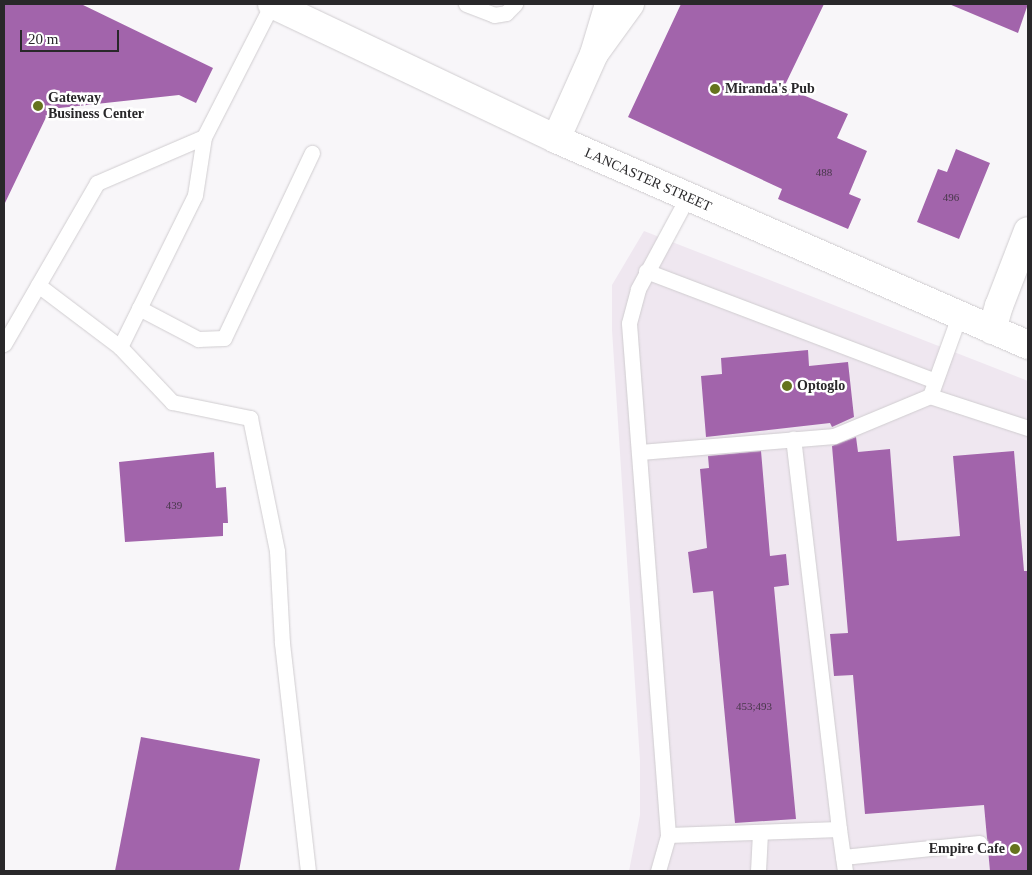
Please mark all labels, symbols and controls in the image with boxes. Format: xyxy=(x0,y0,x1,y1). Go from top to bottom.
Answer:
scale bar xyxy=(22,20,121,52)
text: 20 m xyxy=(28,31,58,47)
place label: Miranda's Pub xyxy=(725,81,815,97)
marker: Miranda's Pub xyxy=(709,83,721,95)
place label: Gateway Business Center xyxy=(48,90,144,122)
marker: Gateway Business Center xyxy=(32,100,44,112)
street label: LANCASTER STREET xyxy=(582,144,714,216)
house number: 488 xyxy=(816,165,832,179)
house number: 496 xyxy=(943,190,959,204)
place label: Optoglo xyxy=(797,378,845,394)
marker: Optoglo xyxy=(781,380,793,392)
house number: 439 xyxy=(166,498,182,512)
house number: 453;493 xyxy=(736,699,772,713)
place label: Empire Cafe xyxy=(929,841,1005,857)
marker: Empire Cafe xyxy=(1009,843,1021,855)

